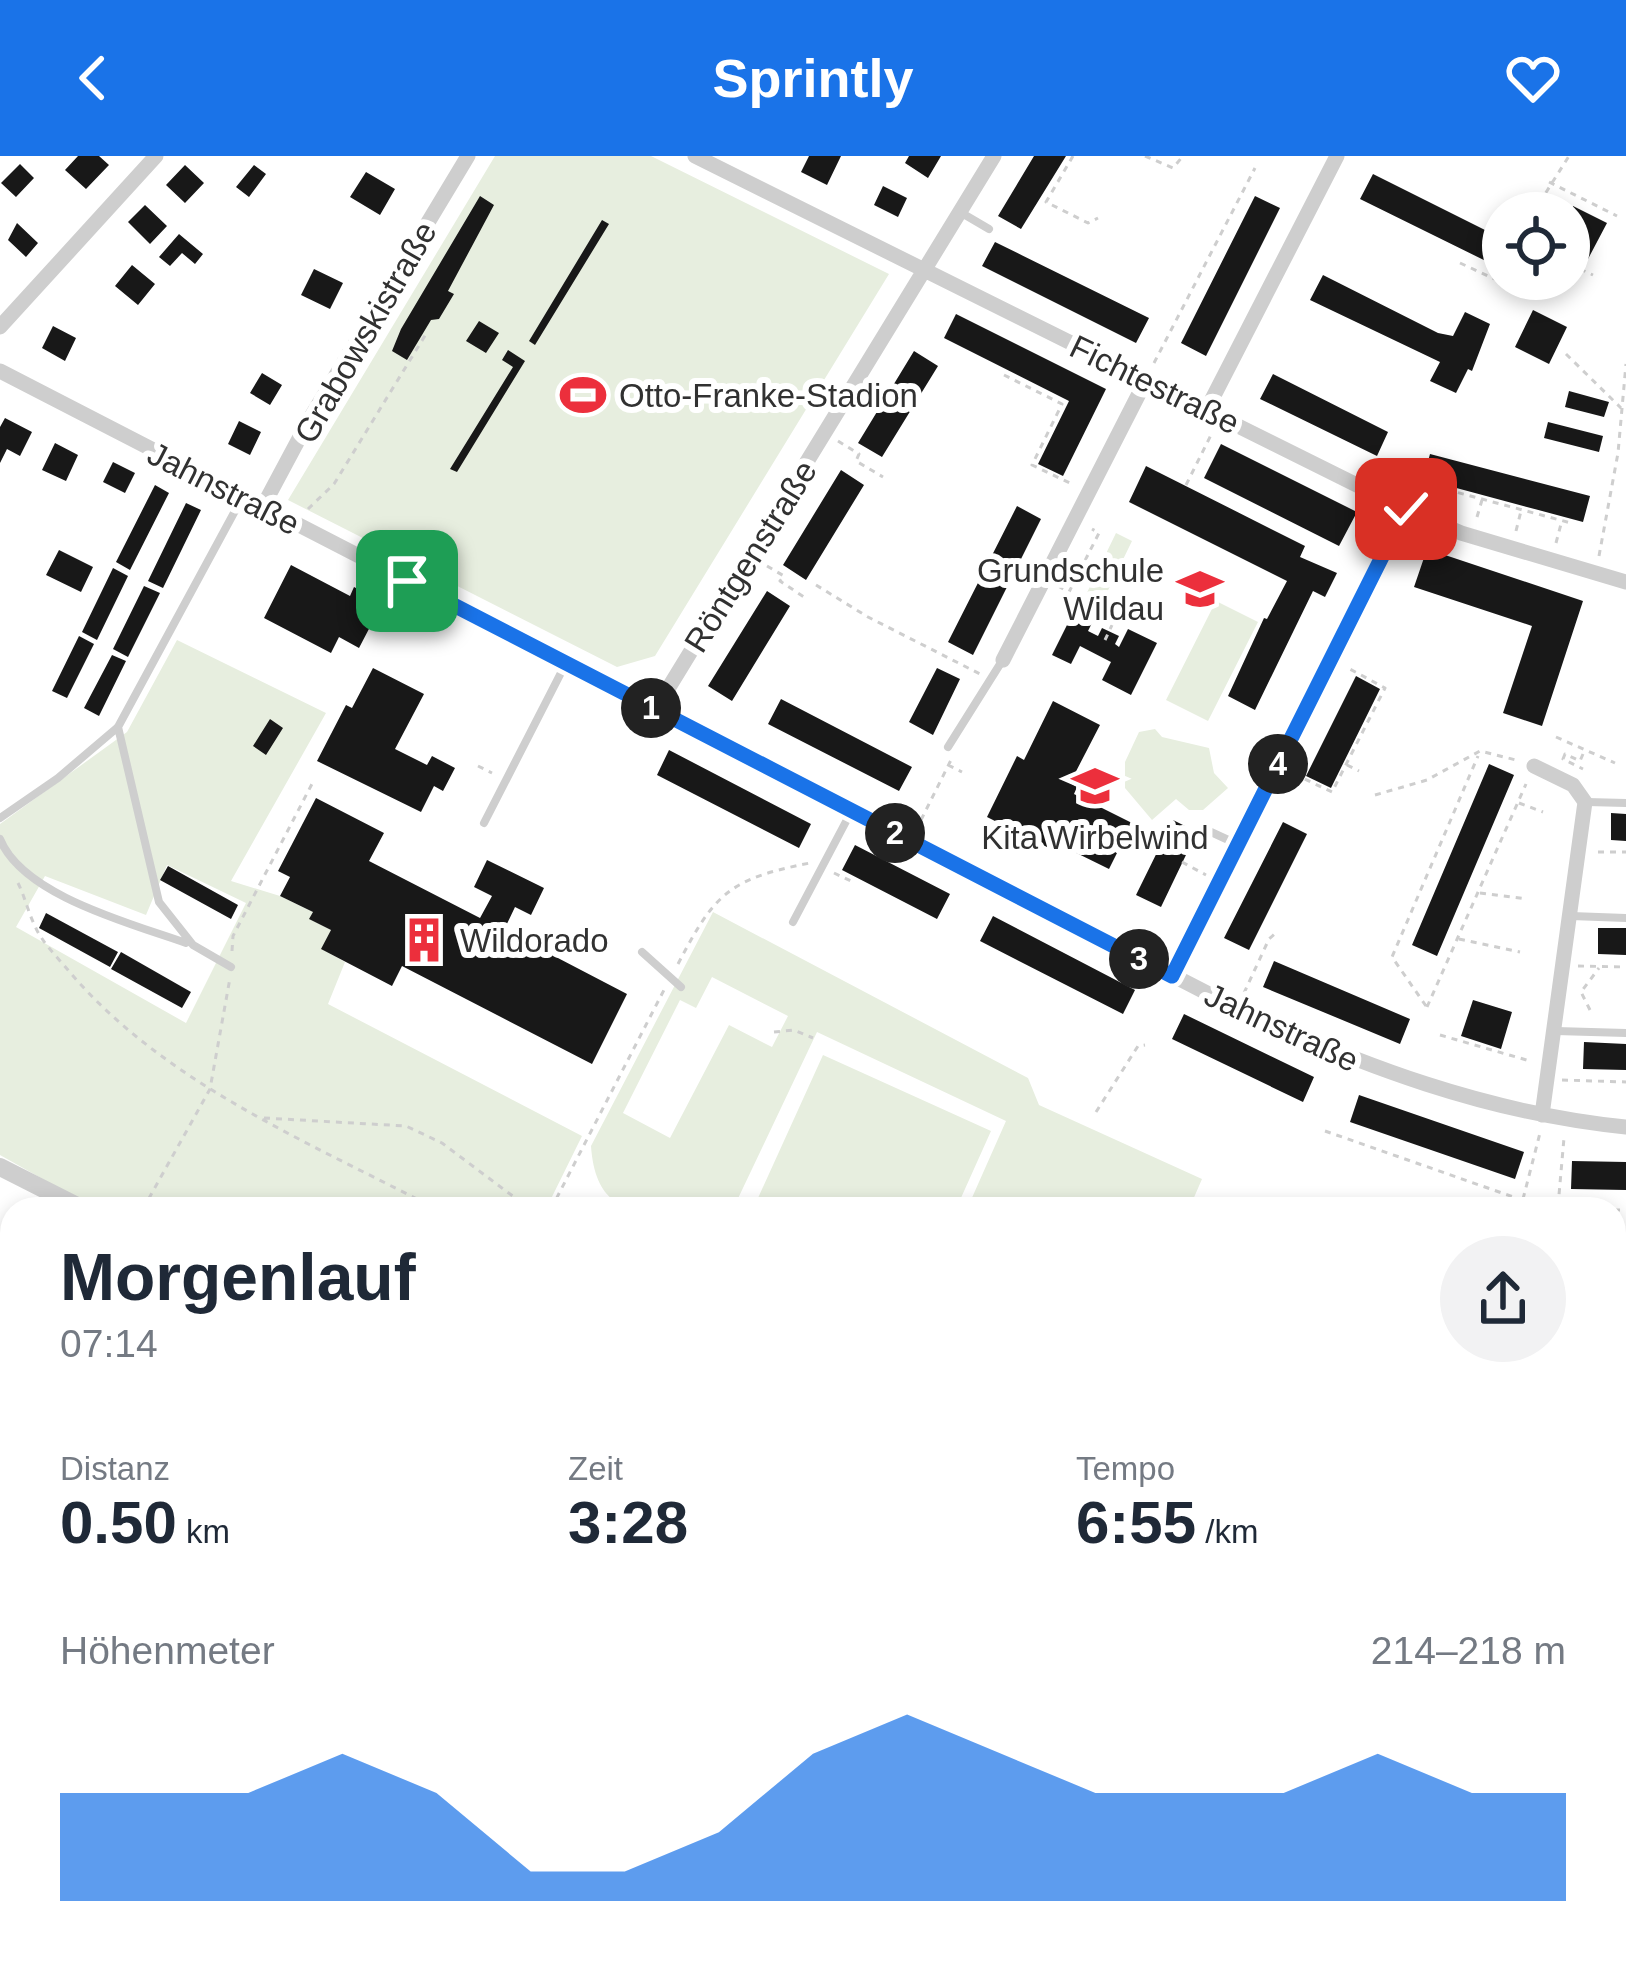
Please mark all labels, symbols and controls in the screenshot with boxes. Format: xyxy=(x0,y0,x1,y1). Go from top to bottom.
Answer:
icon: back xyxy=(60,45,126,111)
icon: heart xyxy=(1500,45,1566,111)
text: Sprintly xyxy=(712,48,914,108)
map controls xyxy=(1482,192,1590,300)
button: locate xyxy=(1482,192,1590,300)
street label: Grabowskistraße xyxy=(287,215,444,449)
street label: Fichtestraße xyxy=(1064,328,1245,441)
sports icon: Otto-Franke-Stadion xyxy=(558,370,608,420)
place label: Otto-Franke-Stadion xyxy=(619,377,918,414)
street label: Jahnstraße xyxy=(142,434,306,542)
street label: Röntgenstraße xyxy=(677,454,824,659)
pin xyxy=(1355,458,1457,560)
icon: check xyxy=(1373,476,1439,542)
pin xyxy=(356,530,458,632)
icon: arrive xyxy=(374,548,440,614)
place label: Grundschule Wildau xyxy=(977,552,1164,627)
school or university icon: Grundschule Wildau xyxy=(1175,564,1225,614)
pin: 1 xyxy=(621,678,681,738)
text: 1 xyxy=(642,689,660,726)
pin: 4 xyxy=(1248,734,1308,794)
text: 4 xyxy=(1269,745,1287,782)
school or university icon: Kita Wirbelwind xyxy=(1070,761,1120,811)
pin: 2 xyxy=(865,803,925,863)
text: 2 xyxy=(886,814,904,851)
place label: Kita Wirbelwind xyxy=(981,819,1209,856)
building icon: Wildorado xyxy=(399,915,449,965)
place label: Wildorado xyxy=(460,922,609,959)
pin: 3 xyxy=(1109,929,1169,989)
text: 3 xyxy=(1130,940,1148,977)
street label: Jahnstraße xyxy=(1199,976,1364,1079)
button: share xyxy=(1440,1236,1566,1362)
text: Morgenlauf xyxy=(60,1240,416,1314)
text: 07:14 xyxy=(60,1322,158,1365)
text: Distanz xyxy=(60,1450,170,1487)
text: Zeit xyxy=(568,1450,623,1487)
text: Tempo xyxy=(1076,1450,1175,1487)
text: 0.50 xyxy=(60,1489,177,1556)
text: 3:28 xyxy=(568,1489,688,1556)
text: 6:55 xyxy=(1076,1489,1196,1556)
text: km xyxy=(177,1513,230,1550)
text: /km xyxy=(1196,1513,1258,1550)
text: Höhenmeter xyxy=(60,1629,275,1672)
text: 214–218 m xyxy=(1371,1629,1566,1672)

